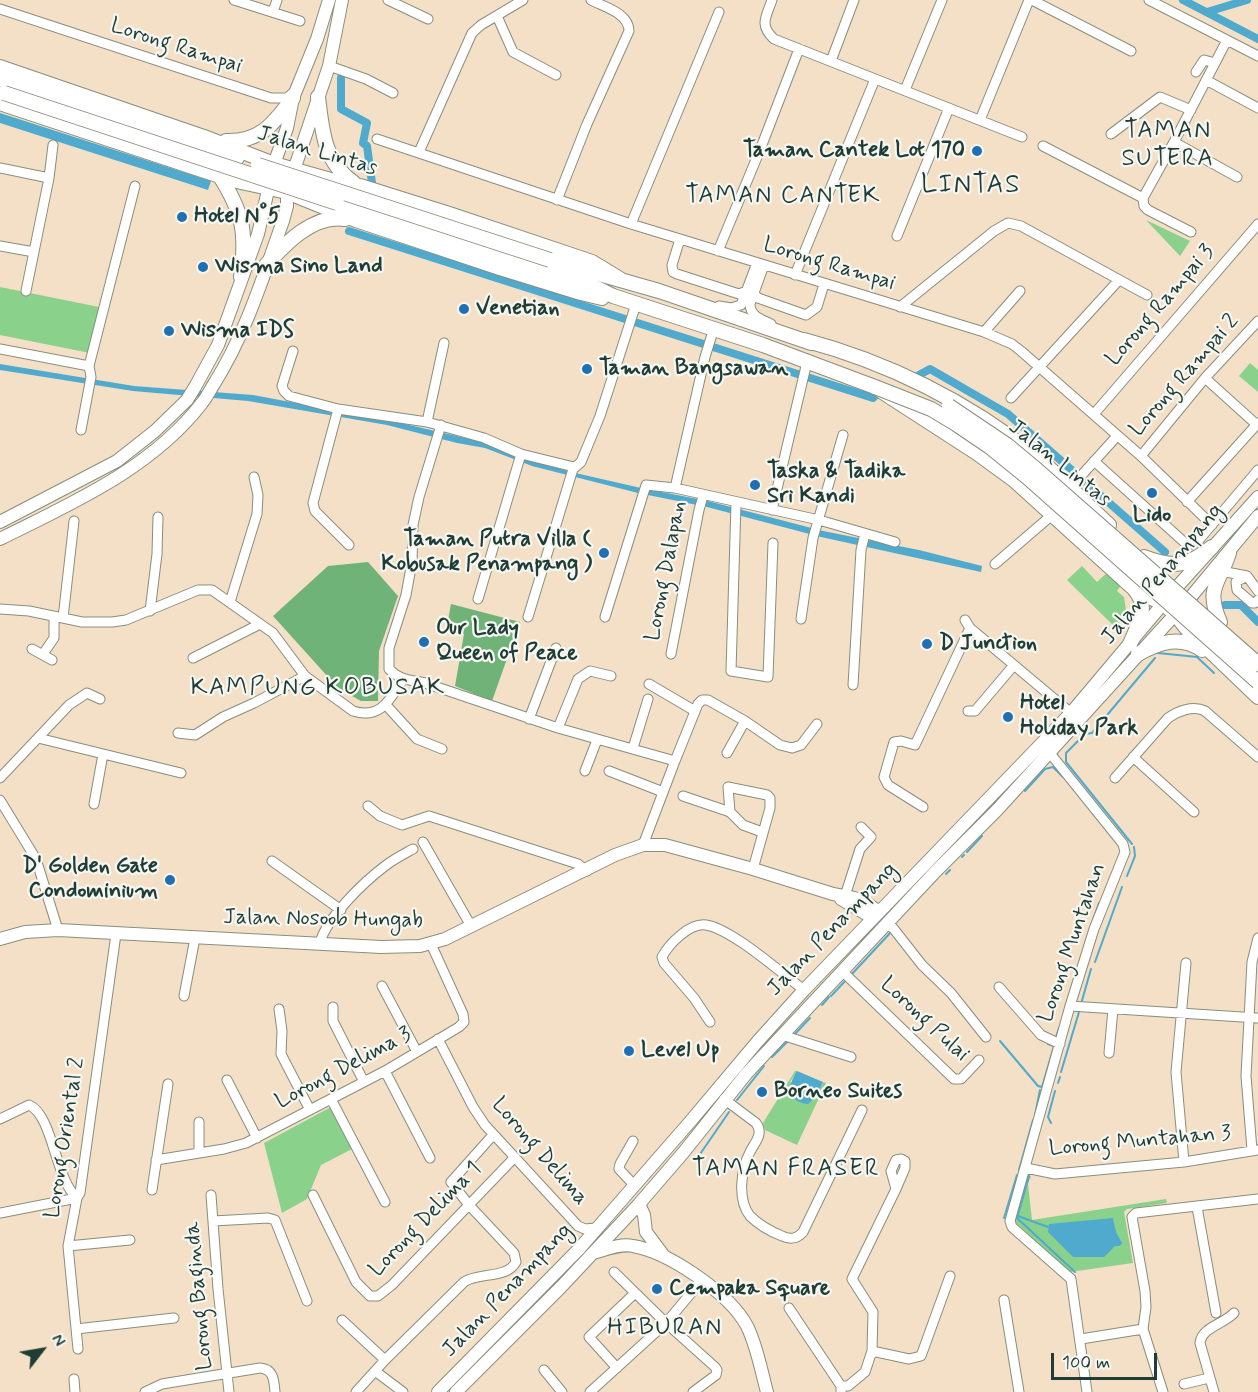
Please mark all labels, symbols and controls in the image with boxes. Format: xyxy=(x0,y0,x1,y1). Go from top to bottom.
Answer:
street label: Lorong Rampai xyxy=(107,13,245,81)
district label: TAMAN SUTERA xyxy=(1116,118,1220,174)
street label: Jalan Lintas xyxy=(254,121,380,183)
place label: Taman Cantek Lot 170 xyxy=(743,138,965,164)
marker: Taman Cantek Lot 170 xyxy=(970,144,984,158)
district label: LINTAS xyxy=(920,171,1022,203)
district label: TAMAN CANTEK xyxy=(681,183,885,211)
place label: Hotel N°5 xyxy=(194,204,281,230)
marker: Hotel N°5 xyxy=(175,210,189,224)
street label: Lorong Rampai xyxy=(760,232,898,298)
street label: Lorong Rampai 3 xyxy=(1101,240,1221,372)
place label: Wisma Sino Land xyxy=(215,254,383,280)
marker: Wisma Sino Land xyxy=(196,260,210,274)
place label: Venetian xyxy=(476,296,560,322)
marker: Venetian xyxy=(457,302,471,316)
street label: Lorong Rampai 2 xyxy=(1125,309,1245,443)
place label: Wisma IDS xyxy=(181,318,294,344)
marker: Wisma IDS xyxy=(162,324,176,338)
place label: Taman Bangsawan xyxy=(599,356,788,382)
marker: Taman Bangsawan xyxy=(580,362,594,376)
street label: Jalan Lintas xyxy=(1002,415,1116,513)
place label: Taska & Tadika Sri Kandi xyxy=(767,459,905,511)
marker: Taska & Tadika Sri Kandi xyxy=(748,478,762,492)
marker: Lido xyxy=(1145,486,1159,500)
street label: Lorong Dalapan xyxy=(640,499,694,643)
street label: Jalan Penampang xyxy=(1096,499,1230,651)
place label: Lido xyxy=(1133,503,1171,529)
place label: Taman Putra Villa ( Kobusak Penampang ) xyxy=(381,527,592,578)
marker: Taman Putra Villa ( Kobusak Penampang ) xyxy=(597,546,611,560)
place label: Our Lady Queen of Peace xyxy=(436,616,578,668)
place label: D Junction xyxy=(939,631,1037,657)
marker: Our Lady Queen of Peace xyxy=(417,635,431,649)
marker: D Junction xyxy=(920,637,934,651)
district label: KAMPUNG KOBUSAK xyxy=(190,675,446,703)
place label: Hotel Holiday Park xyxy=(1020,691,1138,742)
marker: Hotel Holiday Park xyxy=(1001,710,1015,724)
place label: D' Golden Gate Condominium xyxy=(22,854,158,906)
street label: Jalan Penampang xyxy=(762,858,904,1002)
street label: Lorong Muntahan xyxy=(1033,860,1113,1026)
marker: D' Golden Gate Condominium xyxy=(163,873,177,887)
street label: Jalan Nosoob Hungab xyxy=(223,905,423,935)
street label: Lorong Pulai xyxy=(874,972,974,1068)
street label: Lorong Delima 3 xyxy=(271,1022,417,1116)
place label: Level Up xyxy=(641,1038,720,1064)
marker: Level Up xyxy=(622,1044,636,1058)
street label: Lorong Oriental 2 xyxy=(40,1056,92,1220)
place label: Borneo Suites xyxy=(774,1079,902,1105)
marker: Borneo Suites xyxy=(755,1085,769,1099)
street label: Lorong Delima xyxy=(485,1093,593,1211)
street label: Lorong Muntahan 3 xyxy=(1048,1121,1232,1163)
district label: TAMAN FRASER xyxy=(690,1156,882,1184)
street label: Lorong Delima 1 xyxy=(364,1157,488,1283)
street label: Jalan Penampang xyxy=(437,1219,579,1363)
street label: Lorong Baginda xyxy=(180,1221,220,1371)
place label: Cempaka Square xyxy=(669,1276,830,1302)
marker: Cempaka Square xyxy=(650,1282,664,1296)
district label: HIBURAN xyxy=(607,1315,723,1343)
north arrow xyxy=(12,1320,72,1380)
text: N xyxy=(46,1330,70,1350)
scale bar xyxy=(1054,1341,1160,1379)
text: 100 m xyxy=(1062,1351,1110,1375)

